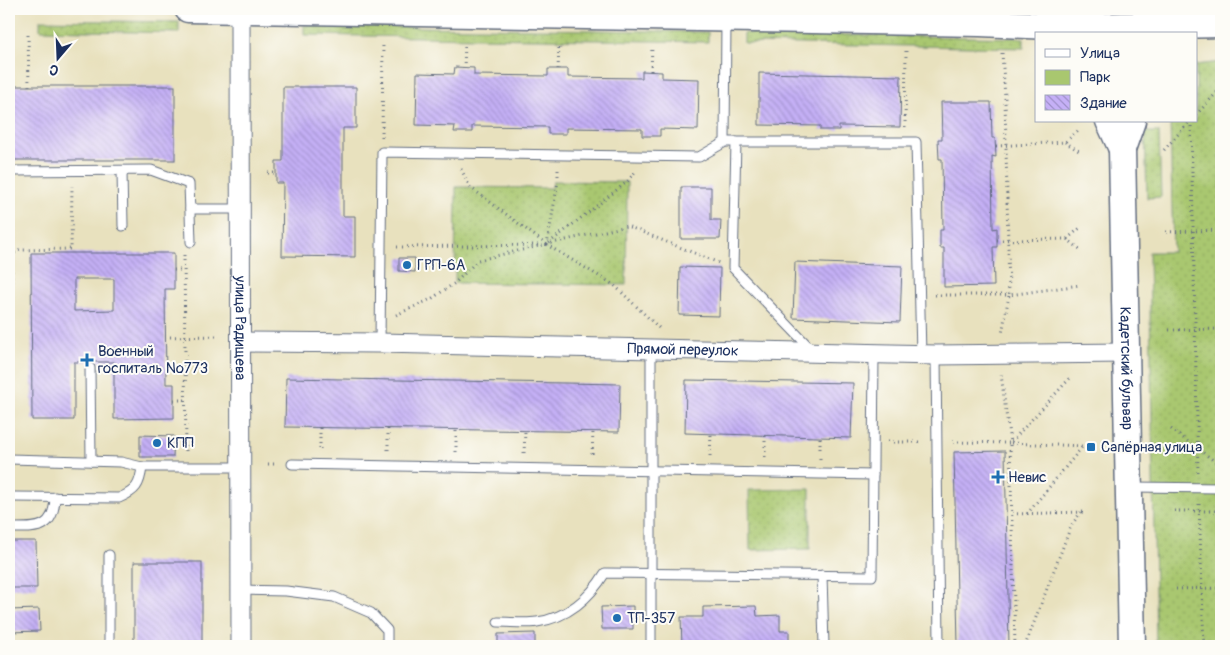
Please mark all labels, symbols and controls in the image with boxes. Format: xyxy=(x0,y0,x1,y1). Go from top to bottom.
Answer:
north arrow xyxy=(32,32,82,82)
legend xyxy=(1035,32,1198,122)
text: Улица xyxy=(1080,44,1120,63)
text: С xyxy=(47,60,61,79)
text: Парк xyxy=(1080,68,1111,87)
text: Здание xyxy=(1080,94,1127,113)
place label: ГРП-6А xyxy=(417,256,466,275)
marker: ГРП-6А xyxy=(401,259,413,271)
street label: улица Радищева xyxy=(231,275,250,380)
street label: Кадетский бульвар xyxy=(1116,306,1137,430)
street label: Прямой переулок xyxy=(627,339,739,360)
place label: Военный госпиталь №773 xyxy=(98,342,208,378)
marker: Военный госпиталь №773 xyxy=(80,353,94,367)
place label: КПП xyxy=(167,434,194,453)
marker: КПП xyxy=(151,437,163,449)
place label: Сапёрная улица xyxy=(1101,438,1202,457)
marker: Сапёрная улица xyxy=(1085,441,1097,453)
place label: Невис xyxy=(1008,468,1047,487)
marker: Невис xyxy=(992,471,1004,483)
place label: ТП-357 xyxy=(627,609,675,628)
marker: ТП-357 xyxy=(611,612,623,624)

